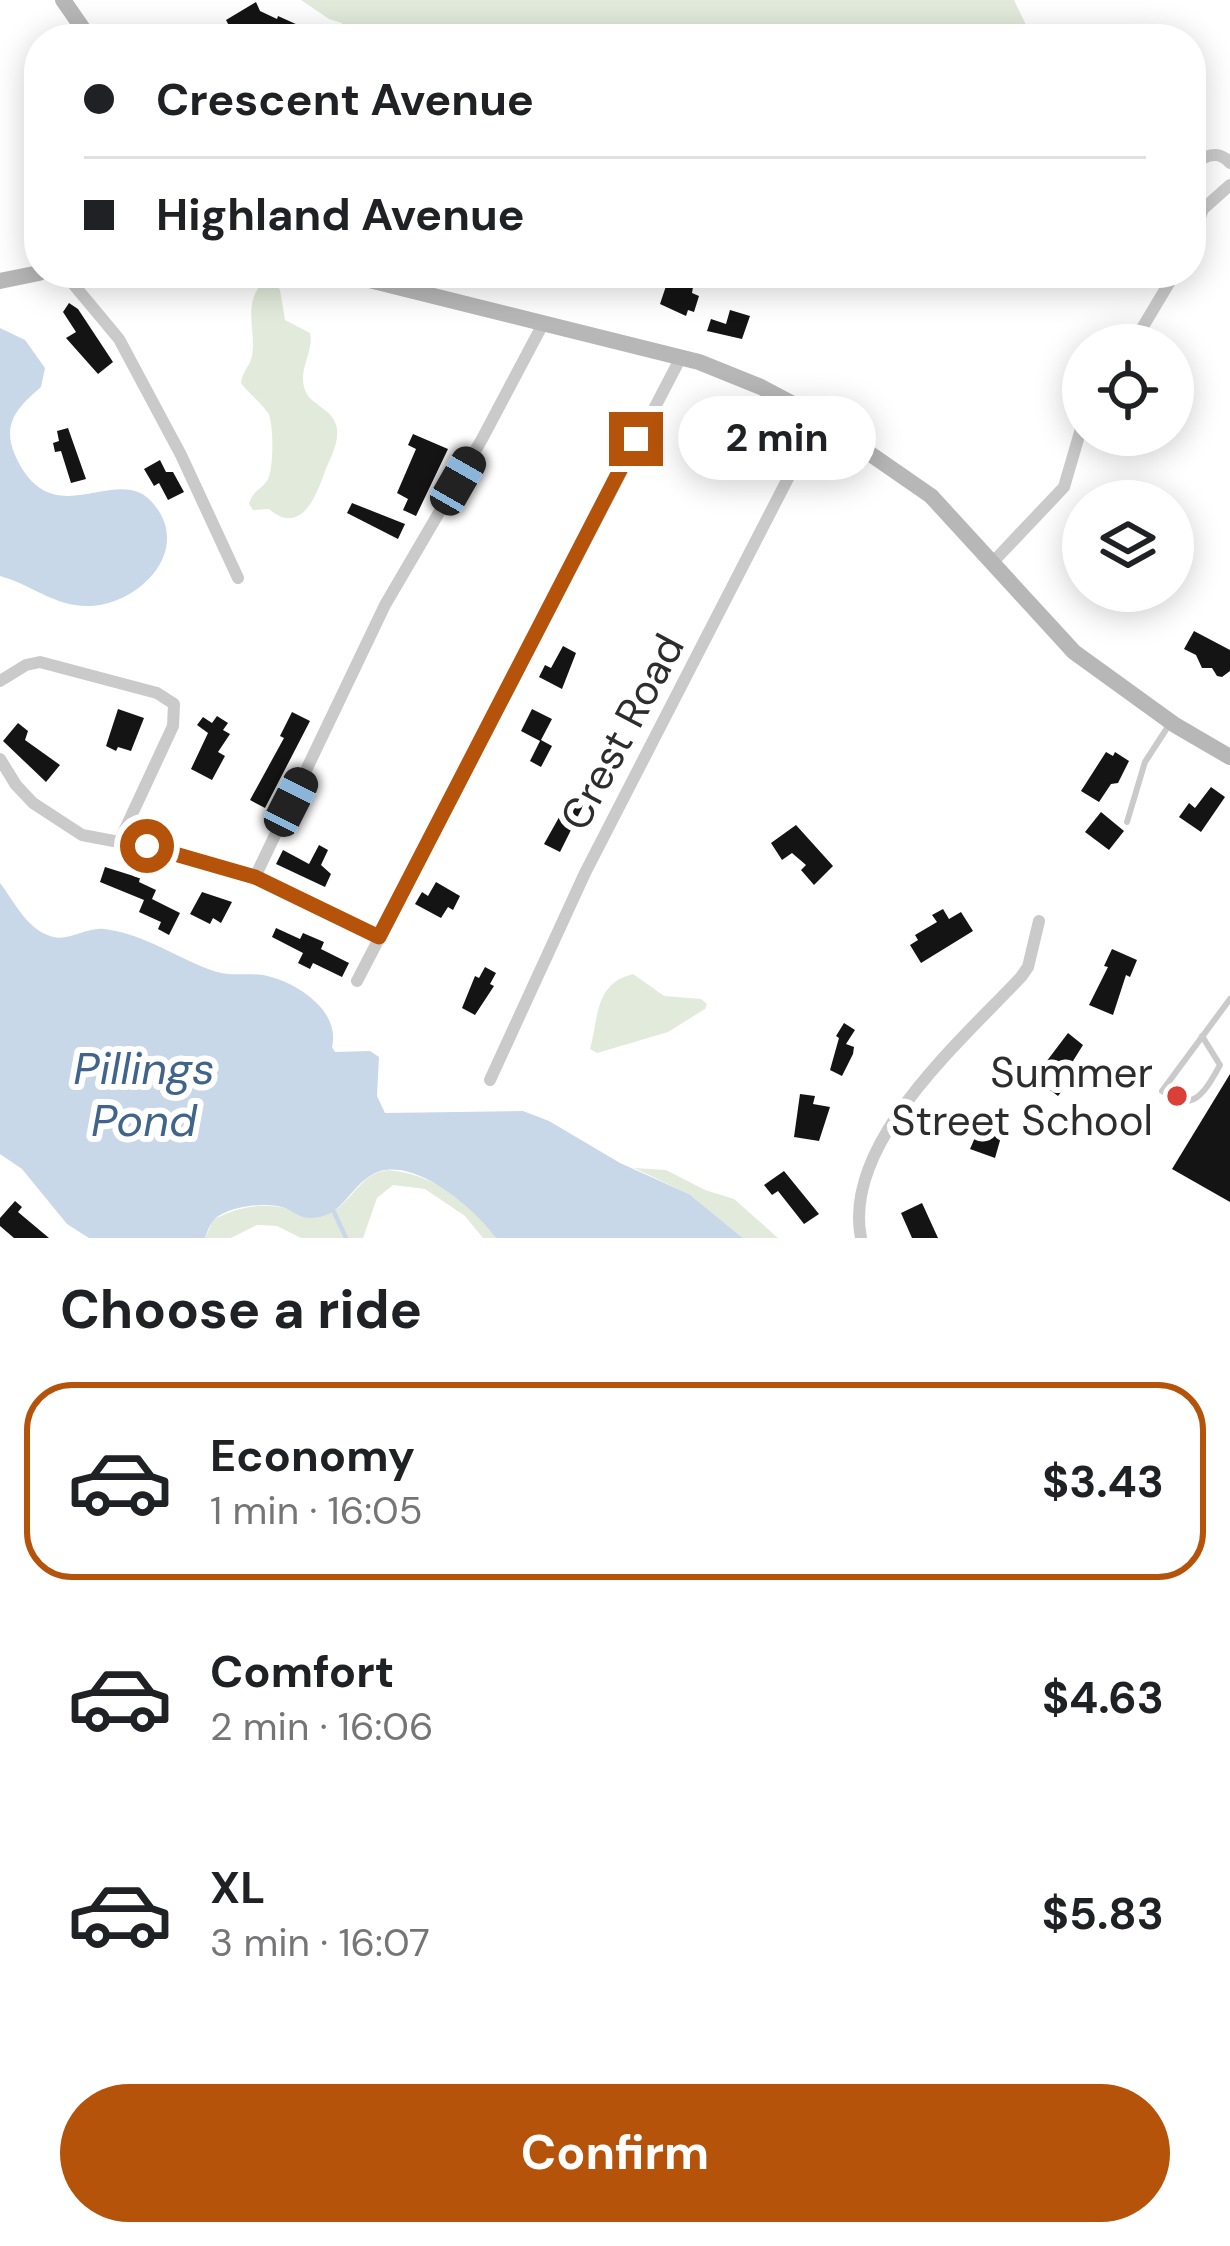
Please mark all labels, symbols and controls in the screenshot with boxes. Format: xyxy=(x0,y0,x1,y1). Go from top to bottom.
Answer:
text: Crescent Avenue xyxy=(156,70,534,129)
text: Highland Avenue xyxy=(156,185,525,244)
map controls xyxy=(1062,324,1194,612)
button: locate xyxy=(1062,324,1194,456)
callout: 2 min xyxy=(678,397,876,481)
route end xyxy=(609,412,663,466)
text: 2 min xyxy=(725,412,829,463)
car xyxy=(424,441,492,521)
button: layers xyxy=(1062,480,1194,612)
street label: Crest Road xyxy=(547,624,697,840)
car xyxy=(259,762,323,842)
route start xyxy=(120,819,174,873)
water label: Pillings Pond xyxy=(73,1039,215,1150)
place label: Summer Street School xyxy=(891,1045,1153,1148)
marker: Summer Street School xyxy=(1164,1083,1190,1109)
text: Choose a ride xyxy=(60,1274,422,1345)
text: Economy xyxy=(210,1426,415,1485)
icon: car xyxy=(66,1427,174,1535)
text: $3.43 xyxy=(1042,1452,1164,1511)
text: 1 min · 16:05 xyxy=(210,1485,423,1536)
text: Comfort xyxy=(210,1642,394,1701)
icon: car xyxy=(66,1643,174,1751)
text: $4.63 xyxy=(1042,1668,1164,1727)
text: 2 min · 16:06 xyxy=(210,1701,434,1752)
text: XL xyxy=(210,1858,265,1917)
icon: car xyxy=(66,1859,174,1967)
text: $5.83 xyxy=(1042,1884,1164,1943)
text: 3 min · 16:07 xyxy=(210,1917,430,1968)
button: Confirm xyxy=(60,2084,1170,2222)

